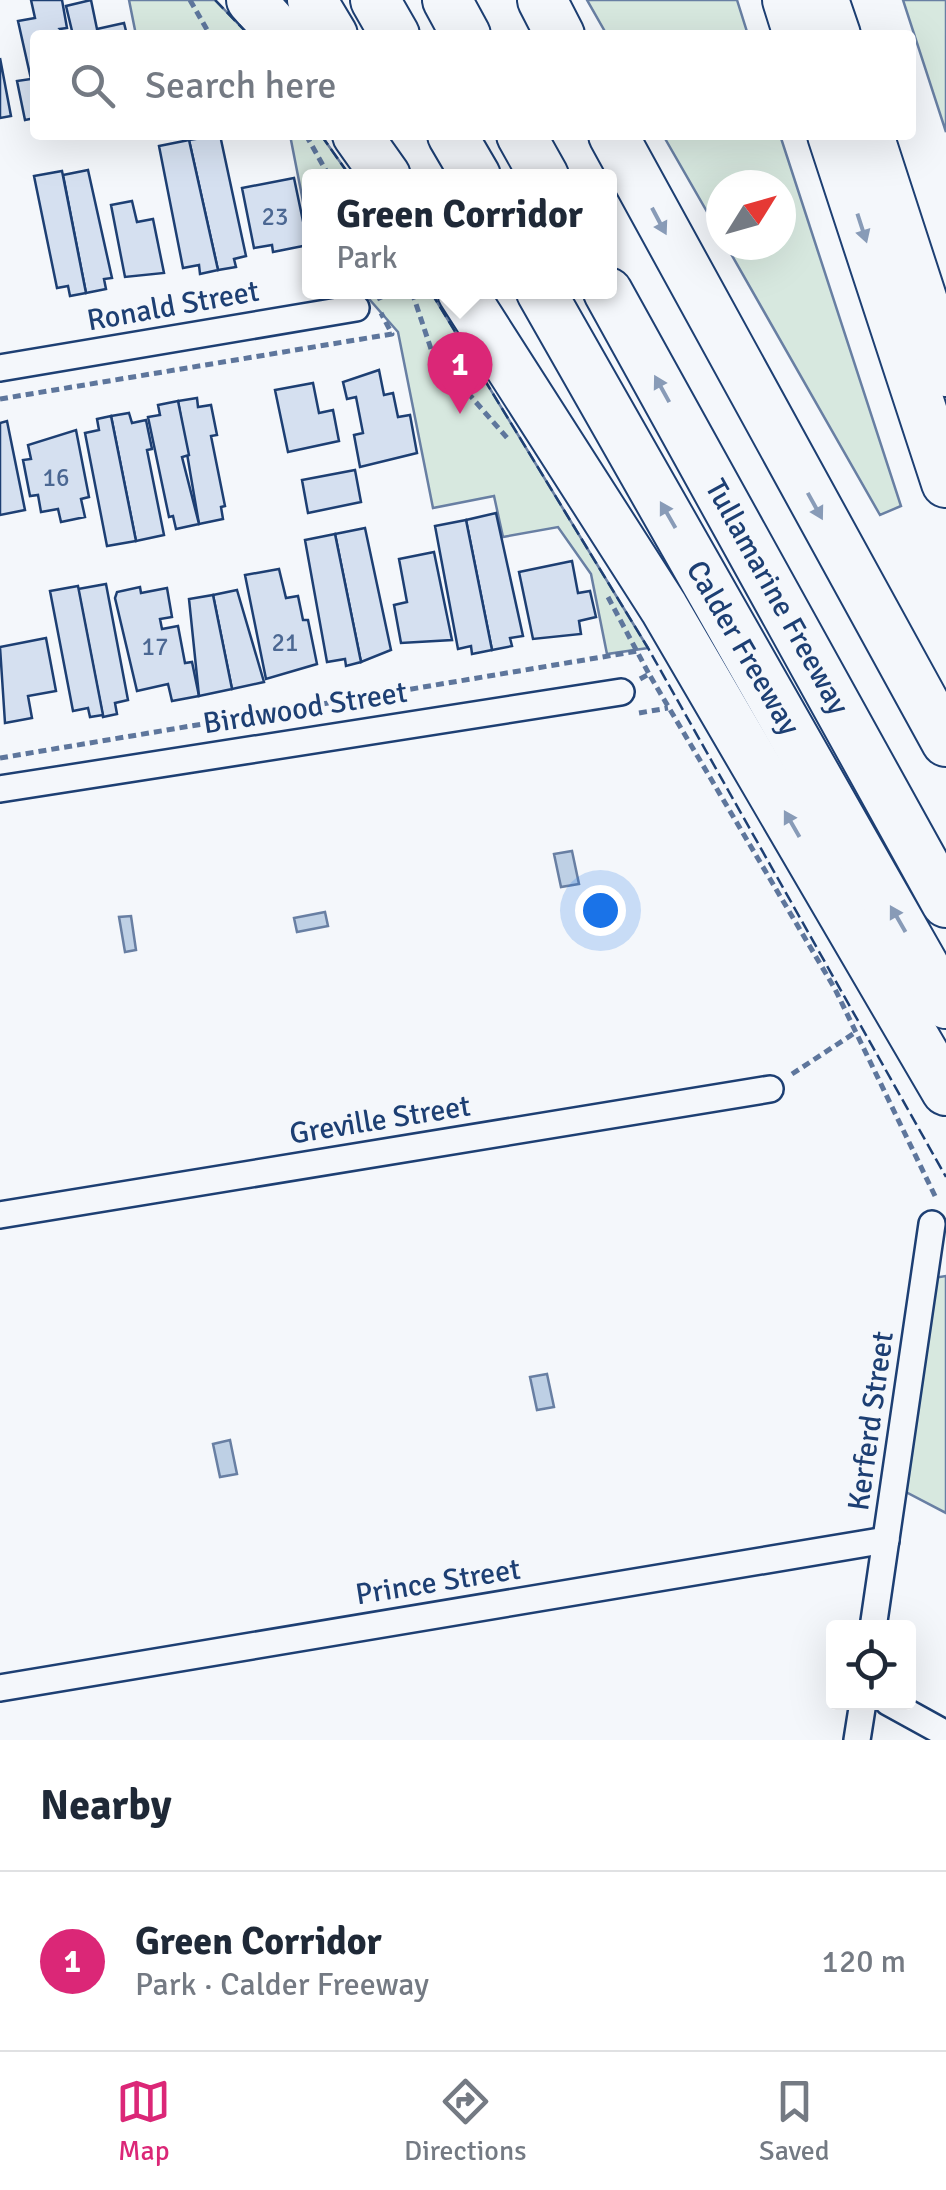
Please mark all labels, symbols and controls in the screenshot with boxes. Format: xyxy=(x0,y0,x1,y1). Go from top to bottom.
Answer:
search box xyxy=(30,30,916,140)
icon: search xyxy=(65,58,120,113)
text: Search here xyxy=(145,62,337,109)
popup xyxy=(302,169,617,299)
north arrow xyxy=(706,170,796,260)
text: Green Corridor xyxy=(336,191,583,238)
house number: 23 xyxy=(261,201,289,232)
one-way arrow xyxy=(650,207,667,236)
one-way arrow xyxy=(856,213,871,243)
text: Park xyxy=(336,238,398,277)
street label: Ronald Street xyxy=(84,273,262,339)
pin: 1 xyxy=(428,332,492,414)
one-way arrow xyxy=(653,374,670,403)
house number: 16 xyxy=(42,462,70,493)
street label: Tullamarine Freeway xyxy=(697,473,857,721)
one-way arrow xyxy=(806,492,823,521)
one-way arrow xyxy=(660,500,677,529)
street label: Calder Freeway xyxy=(678,554,808,742)
house number: 21 xyxy=(271,627,299,658)
house number: 17 xyxy=(141,631,169,662)
street label: Birdwood Street xyxy=(200,674,410,742)
one-way arrow xyxy=(784,810,801,839)
your location xyxy=(575,885,626,936)
one-way arrow xyxy=(889,905,907,933)
street label: Greville Street xyxy=(287,1087,473,1153)
street label: Kerferd Street xyxy=(840,1329,902,1513)
street label: Prince Street xyxy=(353,1551,523,1613)
map controls xyxy=(826,1620,916,1710)
button: locate xyxy=(826,1620,916,1710)
text: Nearby xyxy=(40,1780,172,1831)
text: Green Corridor xyxy=(135,1918,382,1965)
text: 1 xyxy=(64,1942,81,1981)
text: 120 m xyxy=(822,1942,906,1981)
text: Park · Calder Freeway xyxy=(135,1965,429,2004)
tab: Map xyxy=(116,2074,171,2168)
tab: Directions xyxy=(404,2074,526,2168)
tab: Saved xyxy=(759,2074,830,2168)

